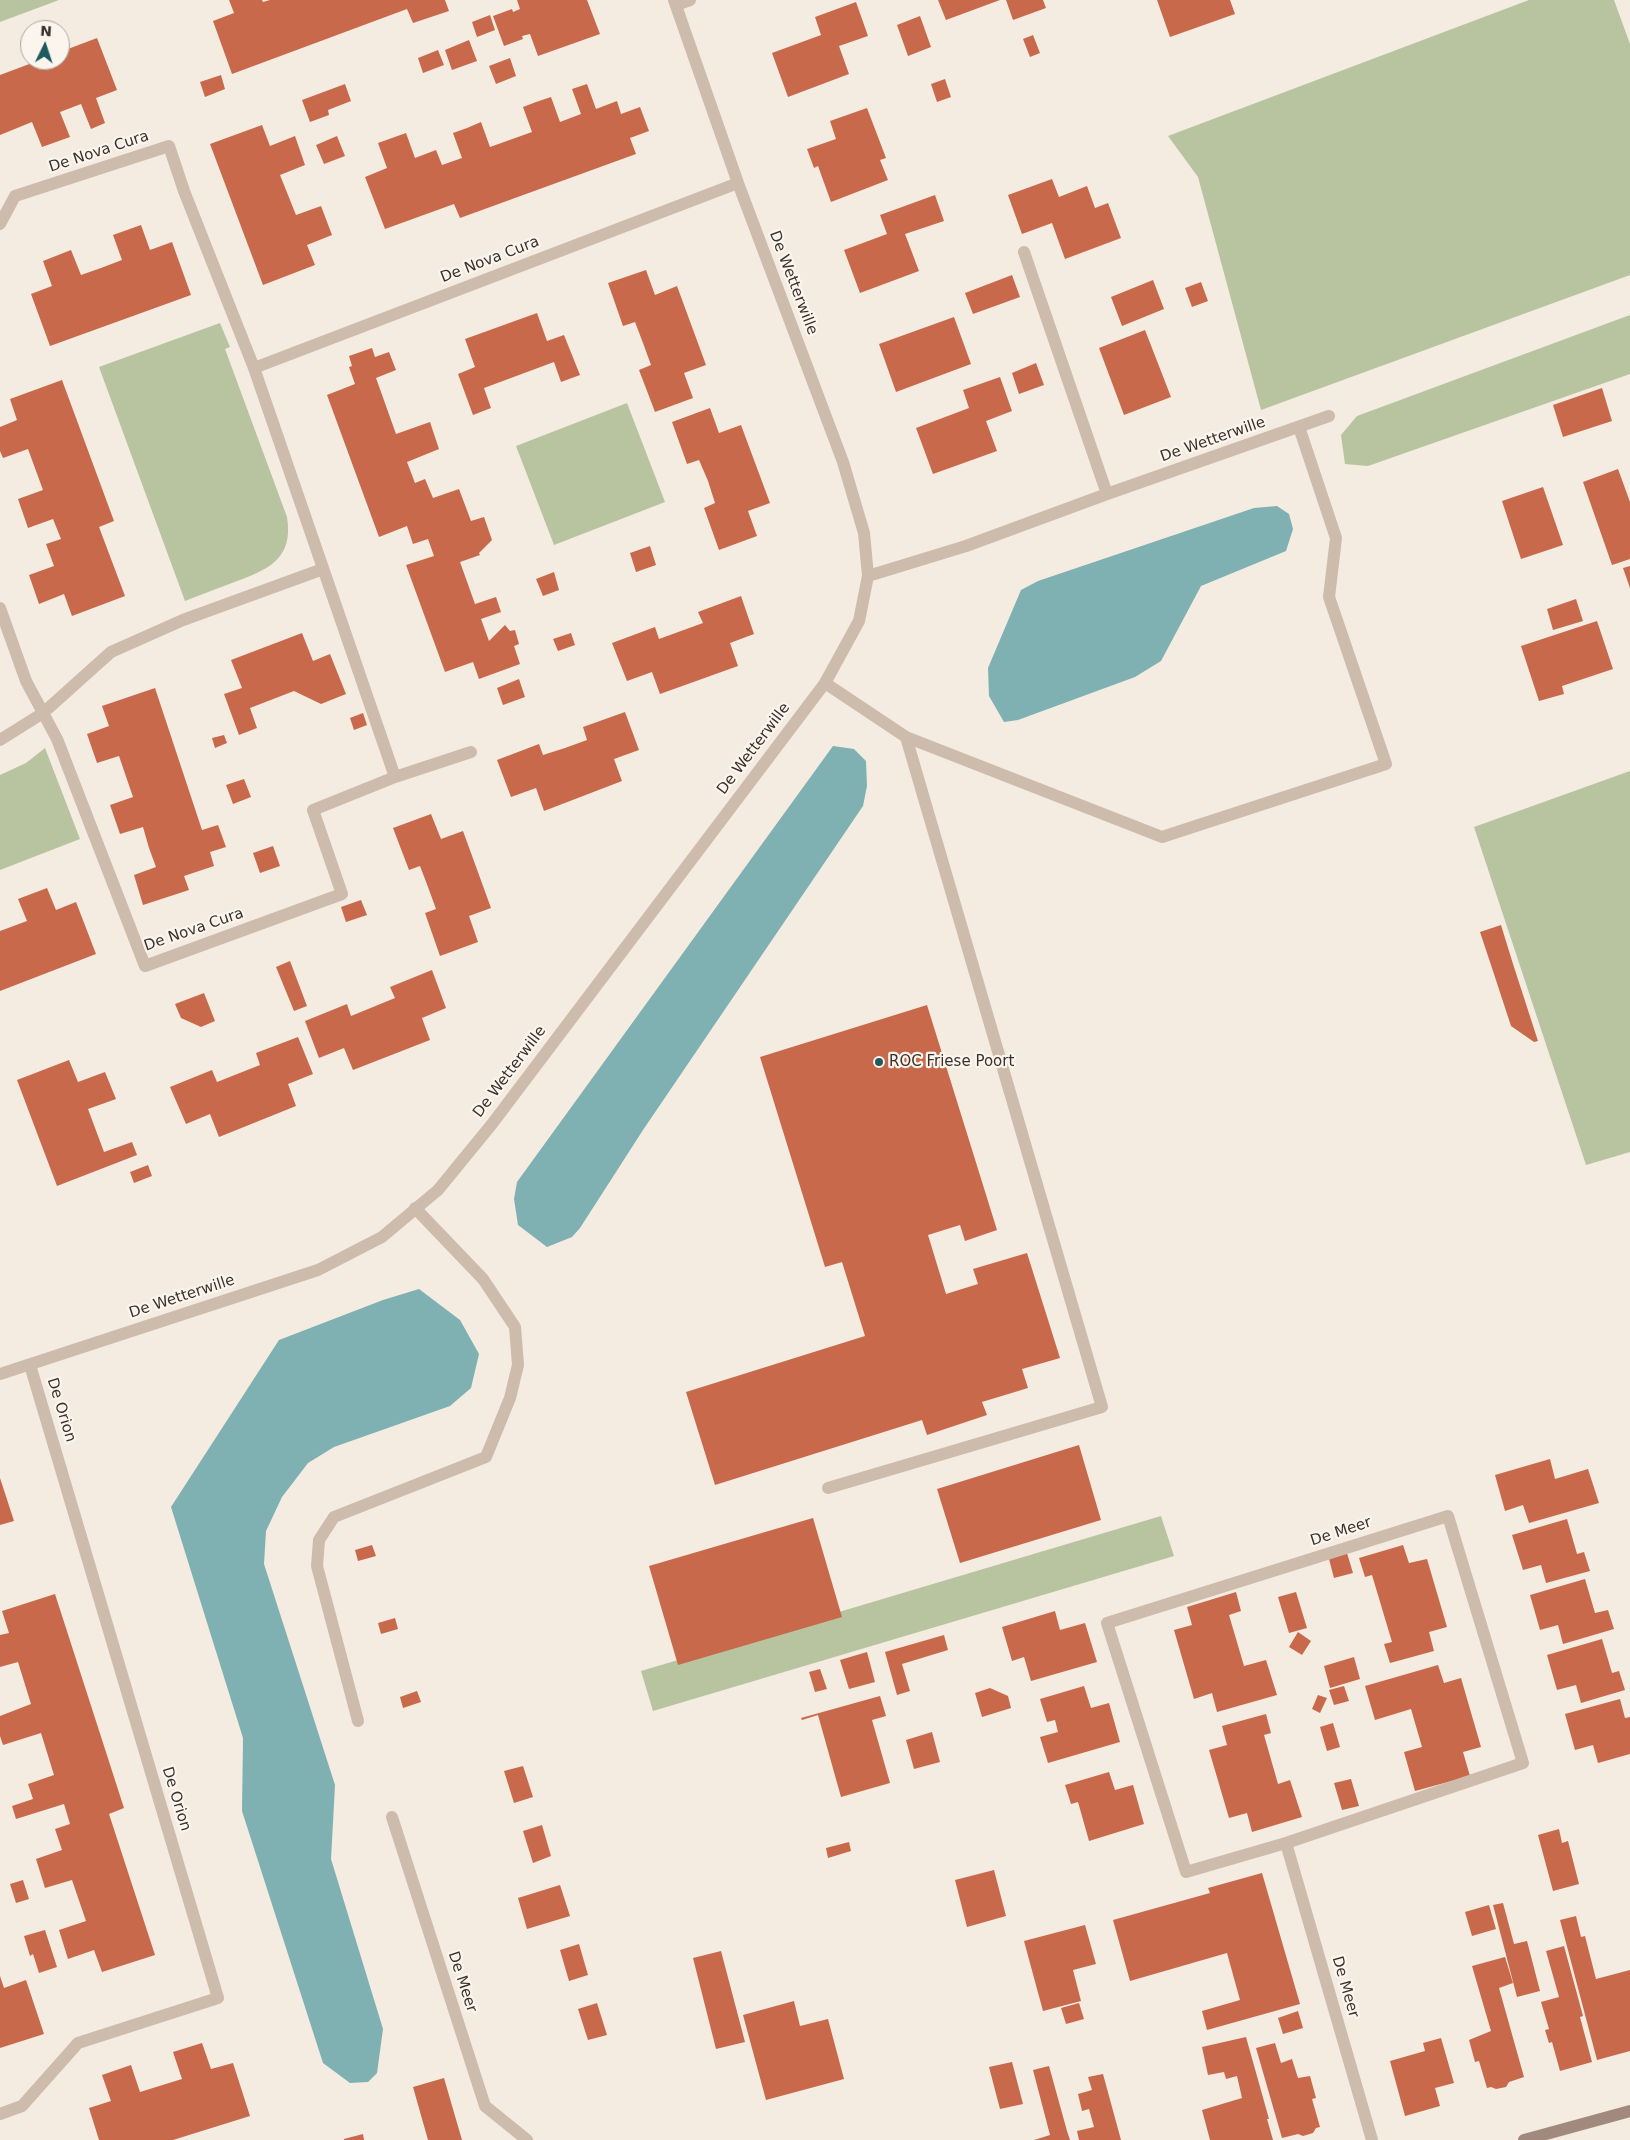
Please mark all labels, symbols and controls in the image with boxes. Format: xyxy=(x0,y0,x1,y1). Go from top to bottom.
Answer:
north arrow xyxy=(20,20,70,70)
text: N xyxy=(40,23,52,39)
street label: De Nova Cura xyxy=(47,127,151,177)
street label: De Wetterwille xyxy=(765,228,821,338)
street label: De Nova Cura xyxy=(438,233,542,287)
street label: De Wetterwille xyxy=(1158,414,1268,466)
street label: De Wetterwille xyxy=(714,700,794,798)
street label: De Nova Cura xyxy=(142,905,246,955)
street label: De Wetterwille xyxy=(470,1023,550,1121)
place label: ROC Friese Poort xyxy=(889,1053,1014,1071)
marker: ROC Friese Poort xyxy=(873,1056,885,1068)
street label: De Wetterwille xyxy=(127,1271,237,1323)
street label: De Orion xyxy=(43,1376,79,1444)
street label: De Meer xyxy=(1308,1514,1374,1550)
street label: De Orion xyxy=(158,1765,194,1833)
street label: De Meer xyxy=(444,1949,480,2015)
street label: De Meer xyxy=(1328,1954,1362,2020)

